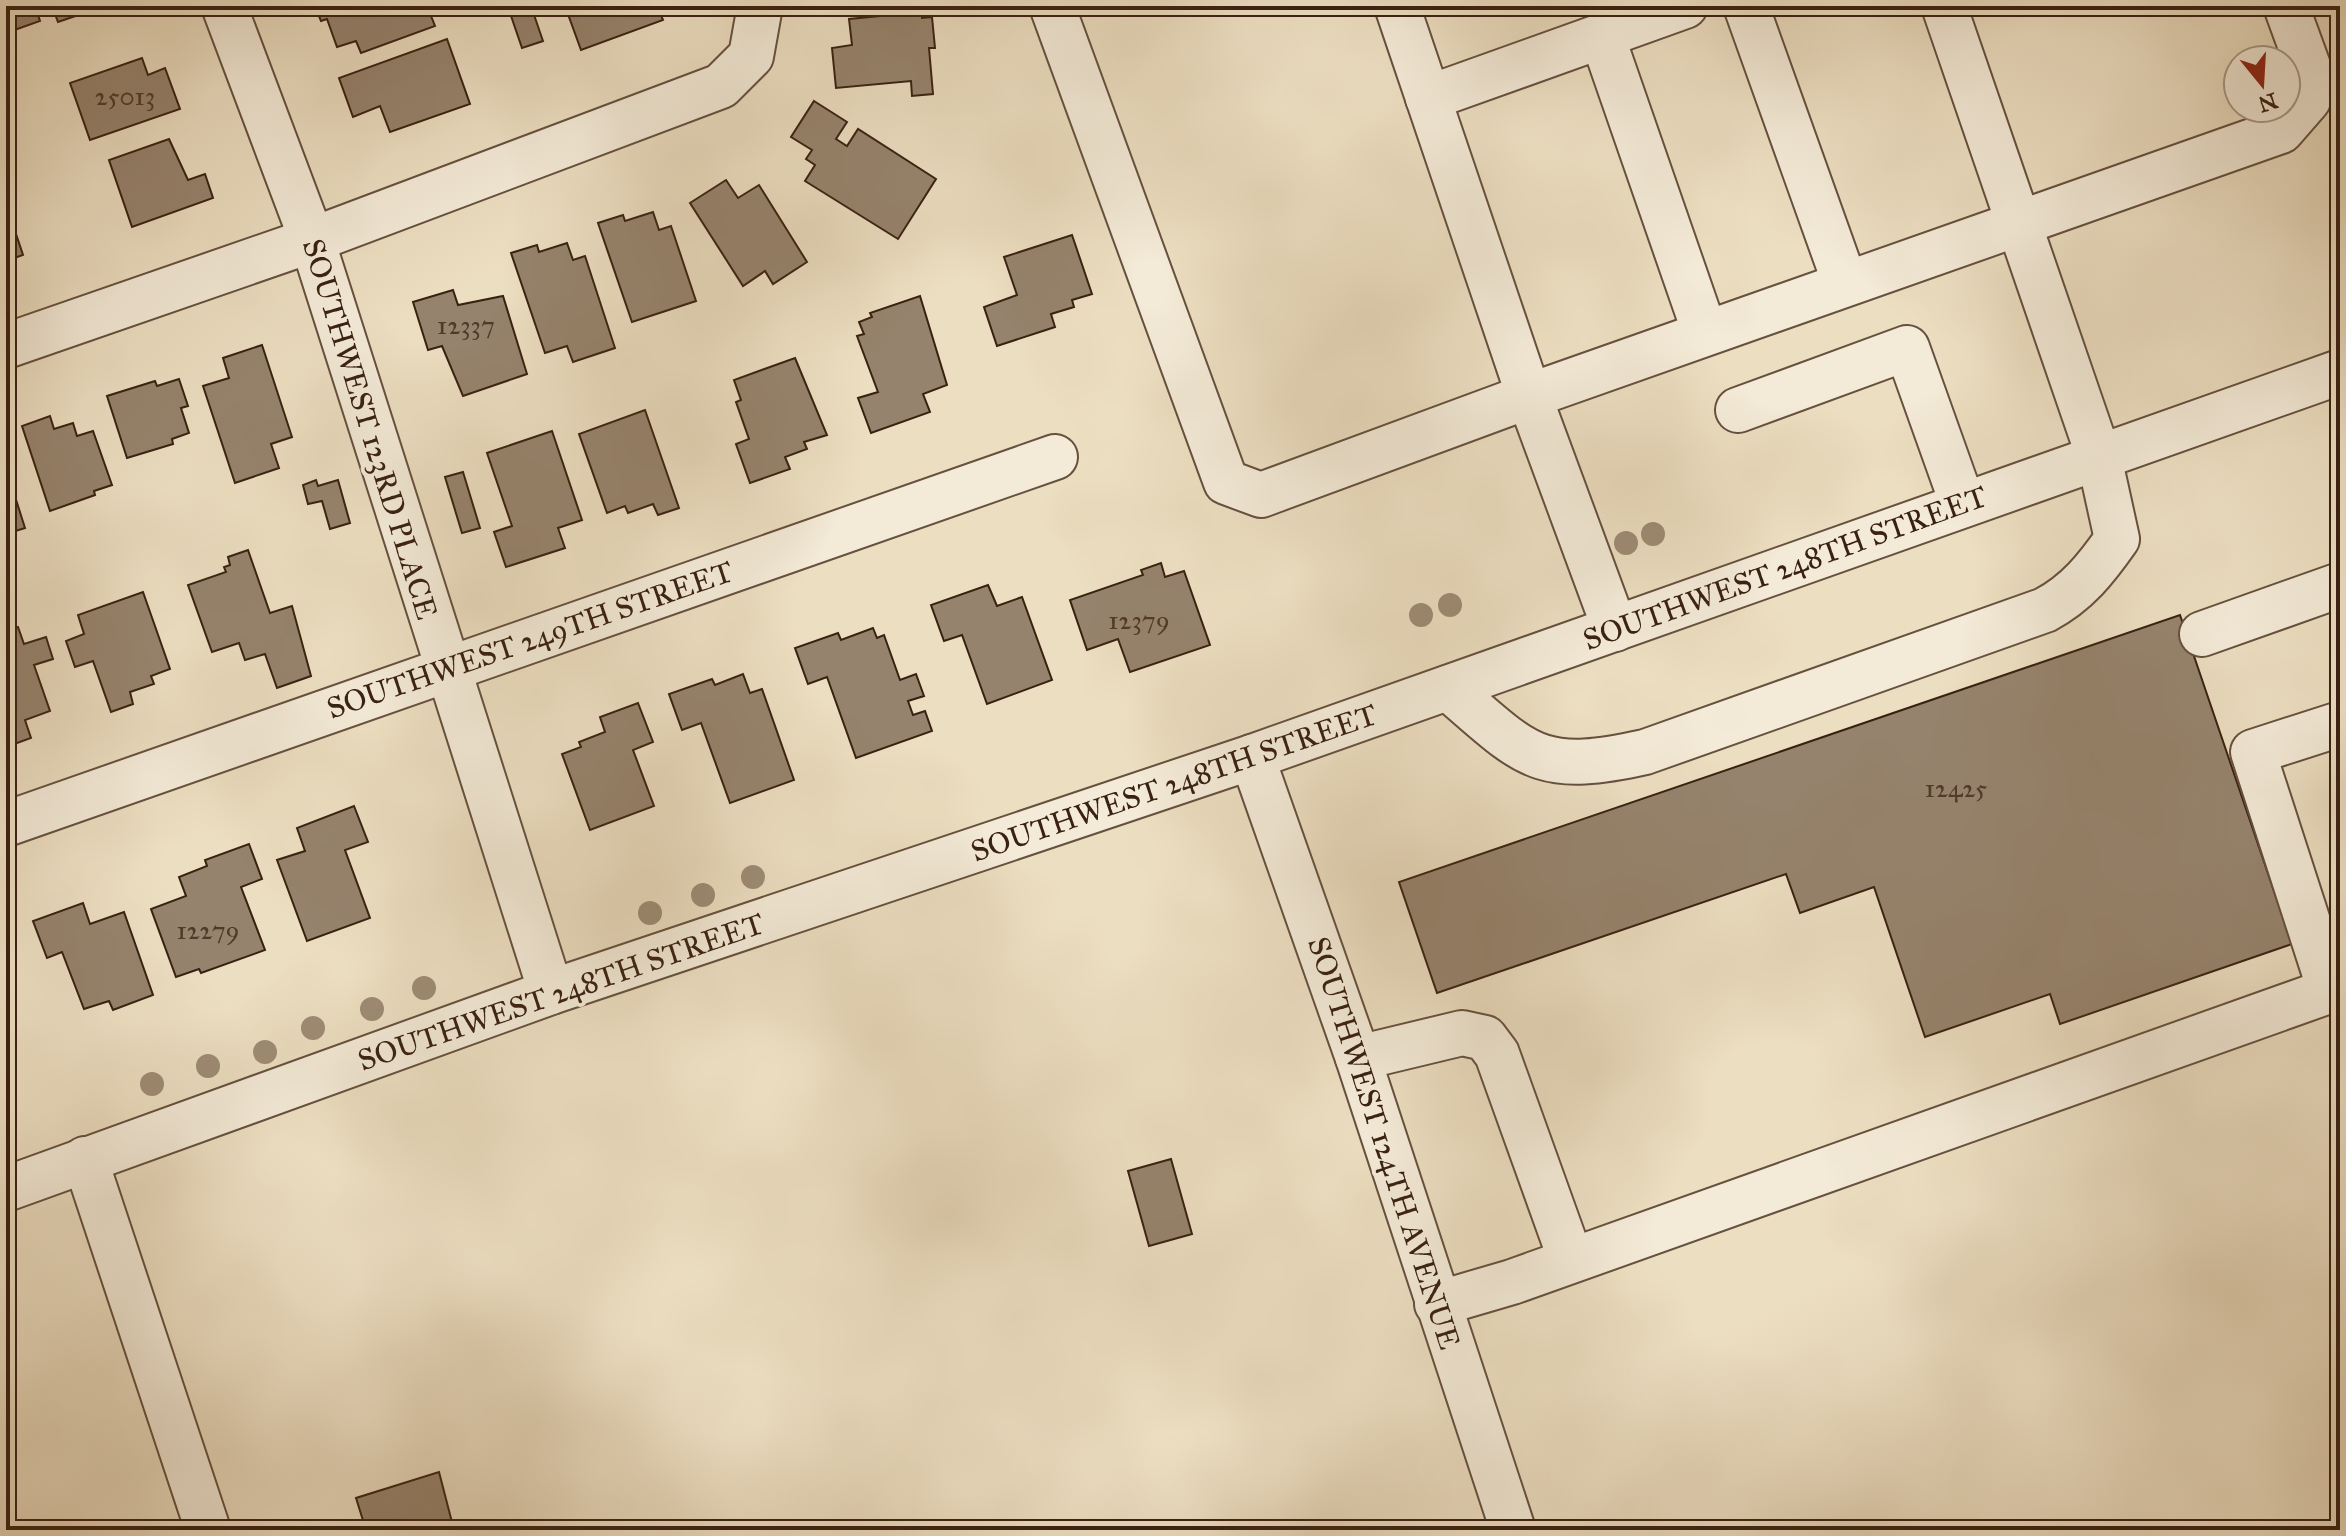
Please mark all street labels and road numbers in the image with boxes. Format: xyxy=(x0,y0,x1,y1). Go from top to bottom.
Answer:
street label: SOUTHWEST 123RD PLACE xyxy=(295,234,445,624)
street label: SOUTHWEST 248TH STREET xyxy=(1578,478,1992,658)
street label: SOUTHWEST 249TH STREET xyxy=(322,553,738,728)
street label: SOUTHWEST 248TH STREET xyxy=(966,696,1382,870)
street label: SOUTHWEST 248TH STREET xyxy=(353,905,769,1079)
street label: SOUTHWEST 124TH AVENUE xyxy=(1300,932,1468,1354)

